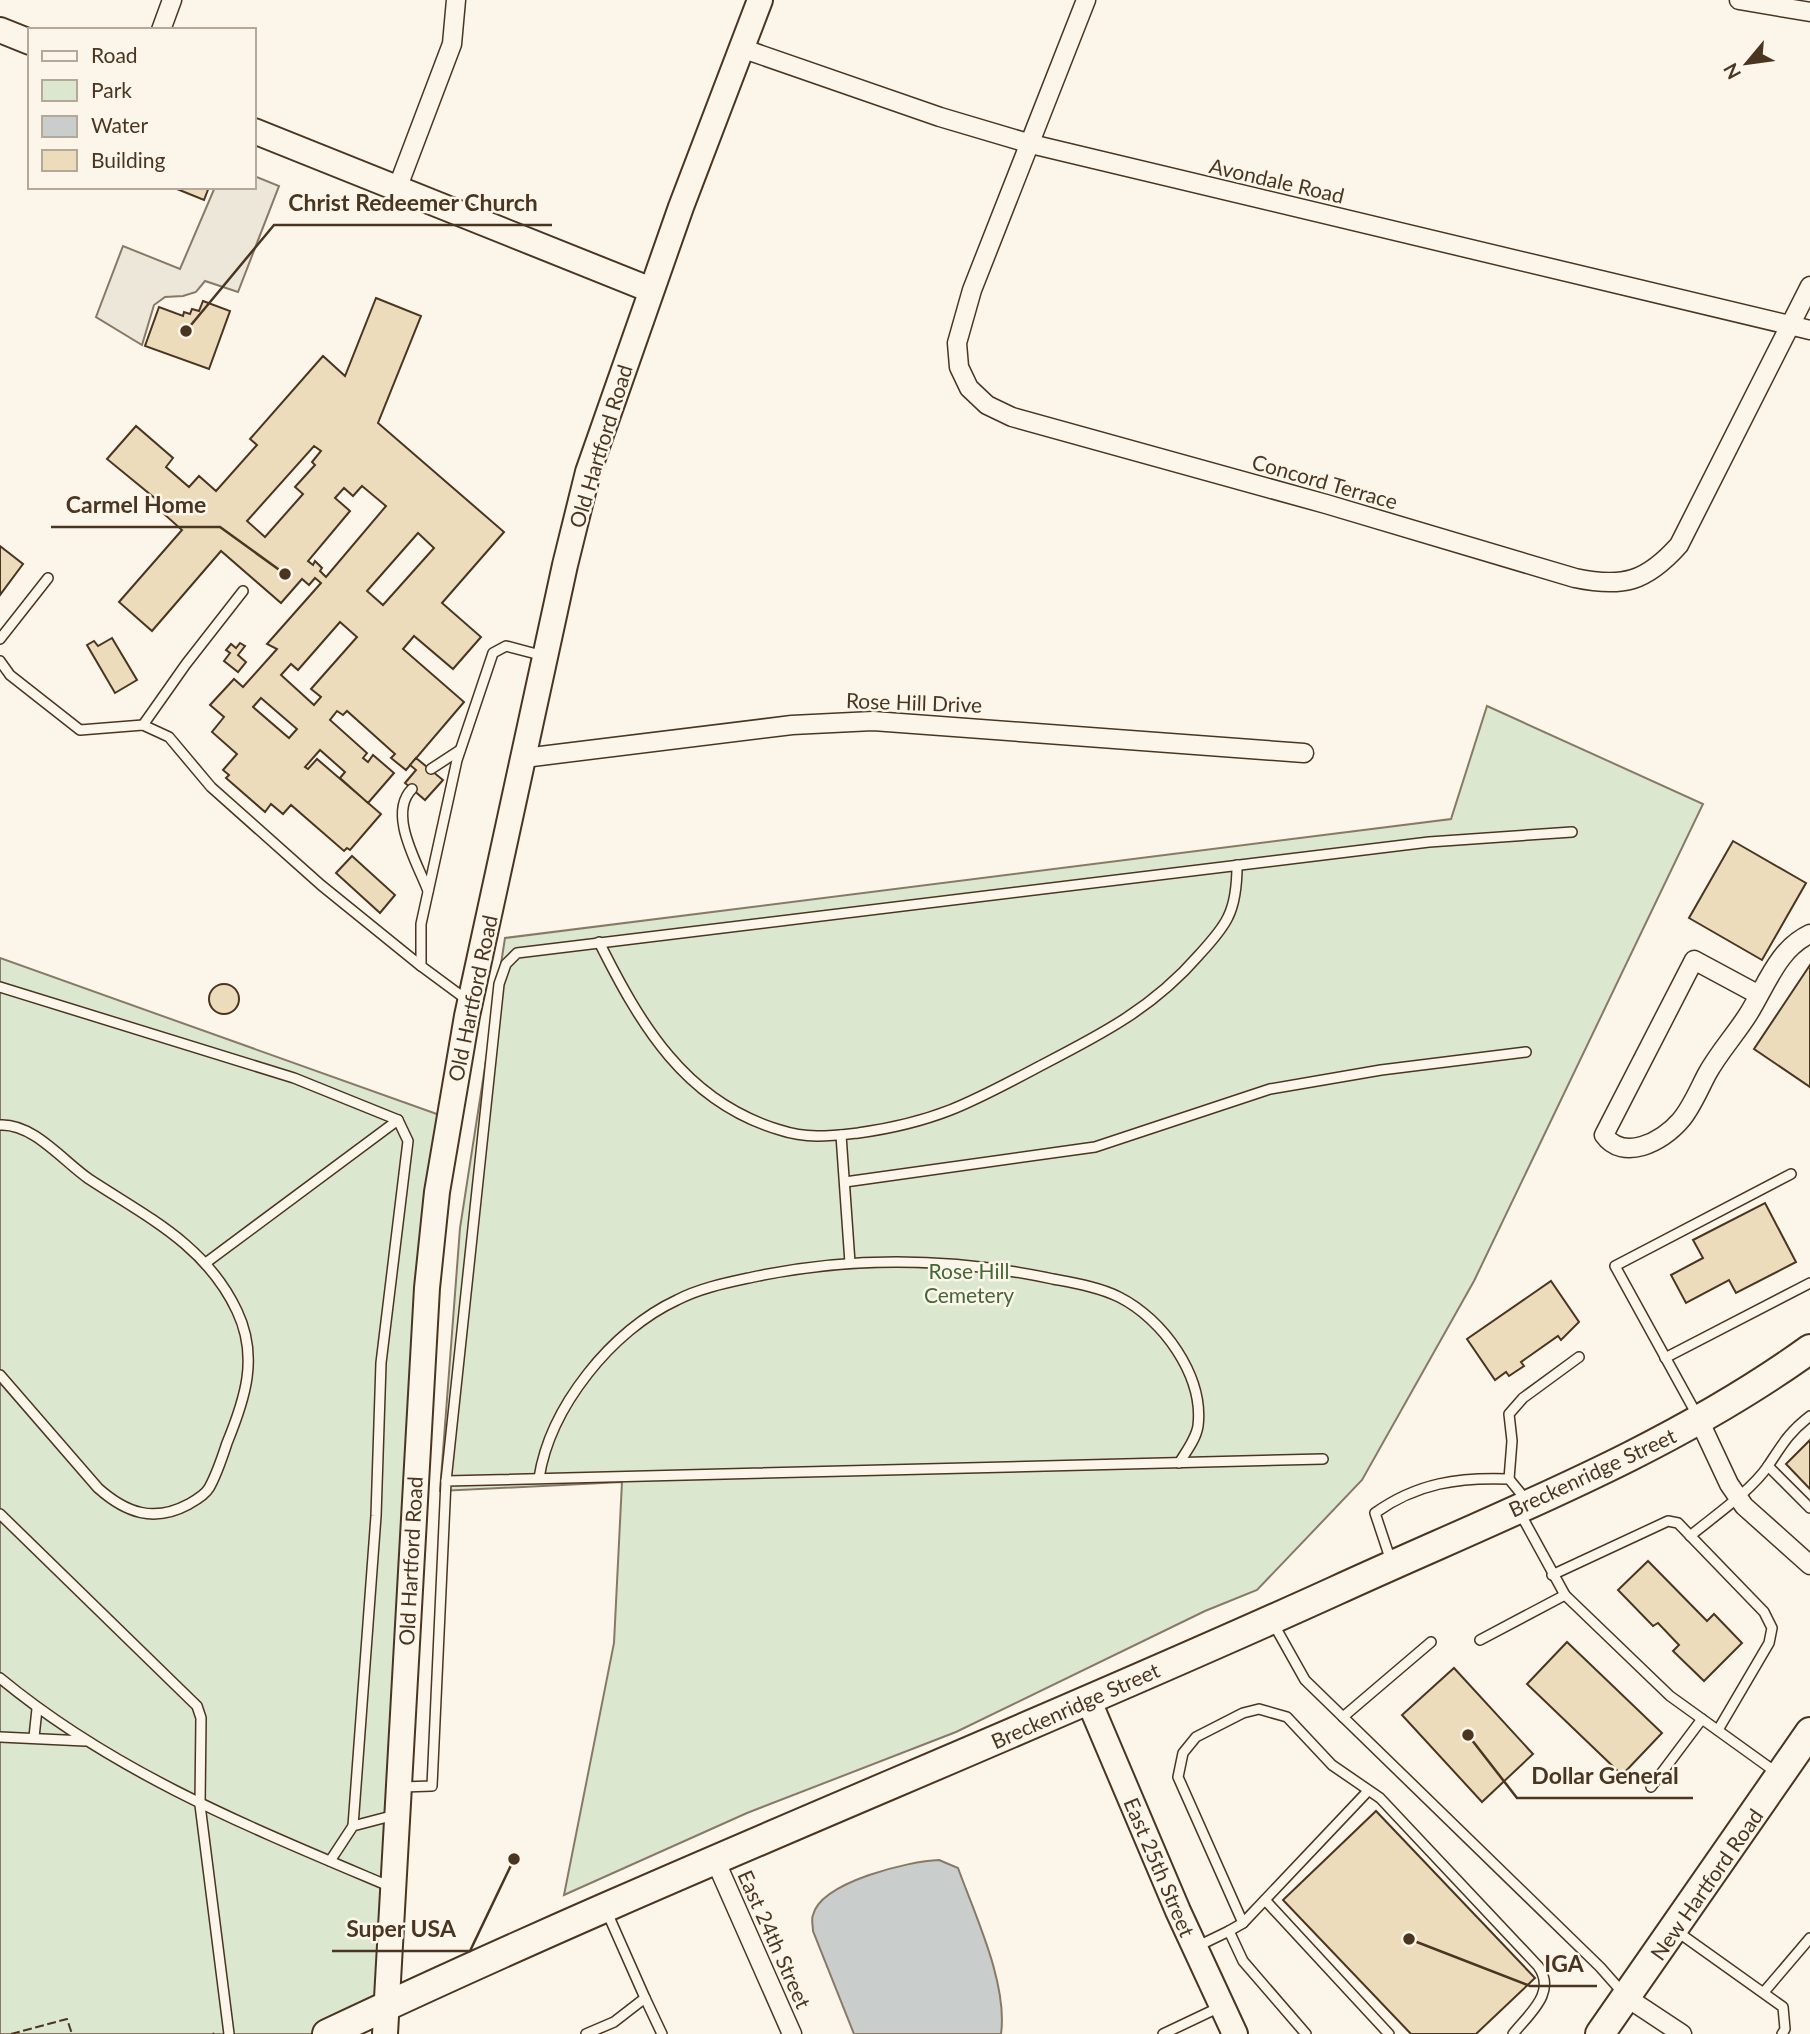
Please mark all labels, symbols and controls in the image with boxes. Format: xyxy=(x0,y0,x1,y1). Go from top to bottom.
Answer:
legend xyxy=(28,28,256,189)
north arrow xyxy=(1712,28,1782,98)
text: Road xyxy=(91,42,138,67)
text: N xyxy=(1718,60,1745,83)
text: Park xyxy=(91,77,132,102)
text: Water xyxy=(91,112,148,137)
text: Building xyxy=(91,147,166,172)
street label: Avondale Road xyxy=(1207,152,1347,208)
callout: Christ Redeemer Church xyxy=(274,181,552,225)
text: Christ Redeemer Church xyxy=(288,188,538,216)
street label: Old Hartford Road xyxy=(563,361,637,531)
street label: Concord Terrace xyxy=(1249,448,1401,514)
callout: Carmel Home xyxy=(51,483,220,527)
text: Carmel Home xyxy=(66,490,206,518)
street label: Rose Hill Drive xyxy=(845,687,983,717)
street label: Old Hartford Road xyxy=(442,913,502,1083)
park label: Rose Hill Cemetery xyxy=(924,1258,1014,1307)
street label: Breckenridge Street xyxy=(1504,1422,1680,1522)
street label: Old Hartford Road xyxy=(393,1476,427,1646)
street label: Breckenridge Street xyxy=(987,1656,1163,1753)
callout: Dollar General xyxy=(1517,1754,1693,1798)
text: Dollar General xyxy=(1531,1761,1679,1789)
street label: East 25th Street xyxy=(1119,1794,1201,1941)
street label: New Hartford Road xyxy=(1644,1804,1768,1964)
street label: East 24th Street xyxy=(733,1866,817,2012)
callout: Super USA xyxy=(332,1907,470,1951)
text: Super USA xyxy=(346,1914,457,1942)
callout: IGA xyxy=(1530,1942,1597,1986)
text: IGA xyxy=(1544,1949,1585,1977)

